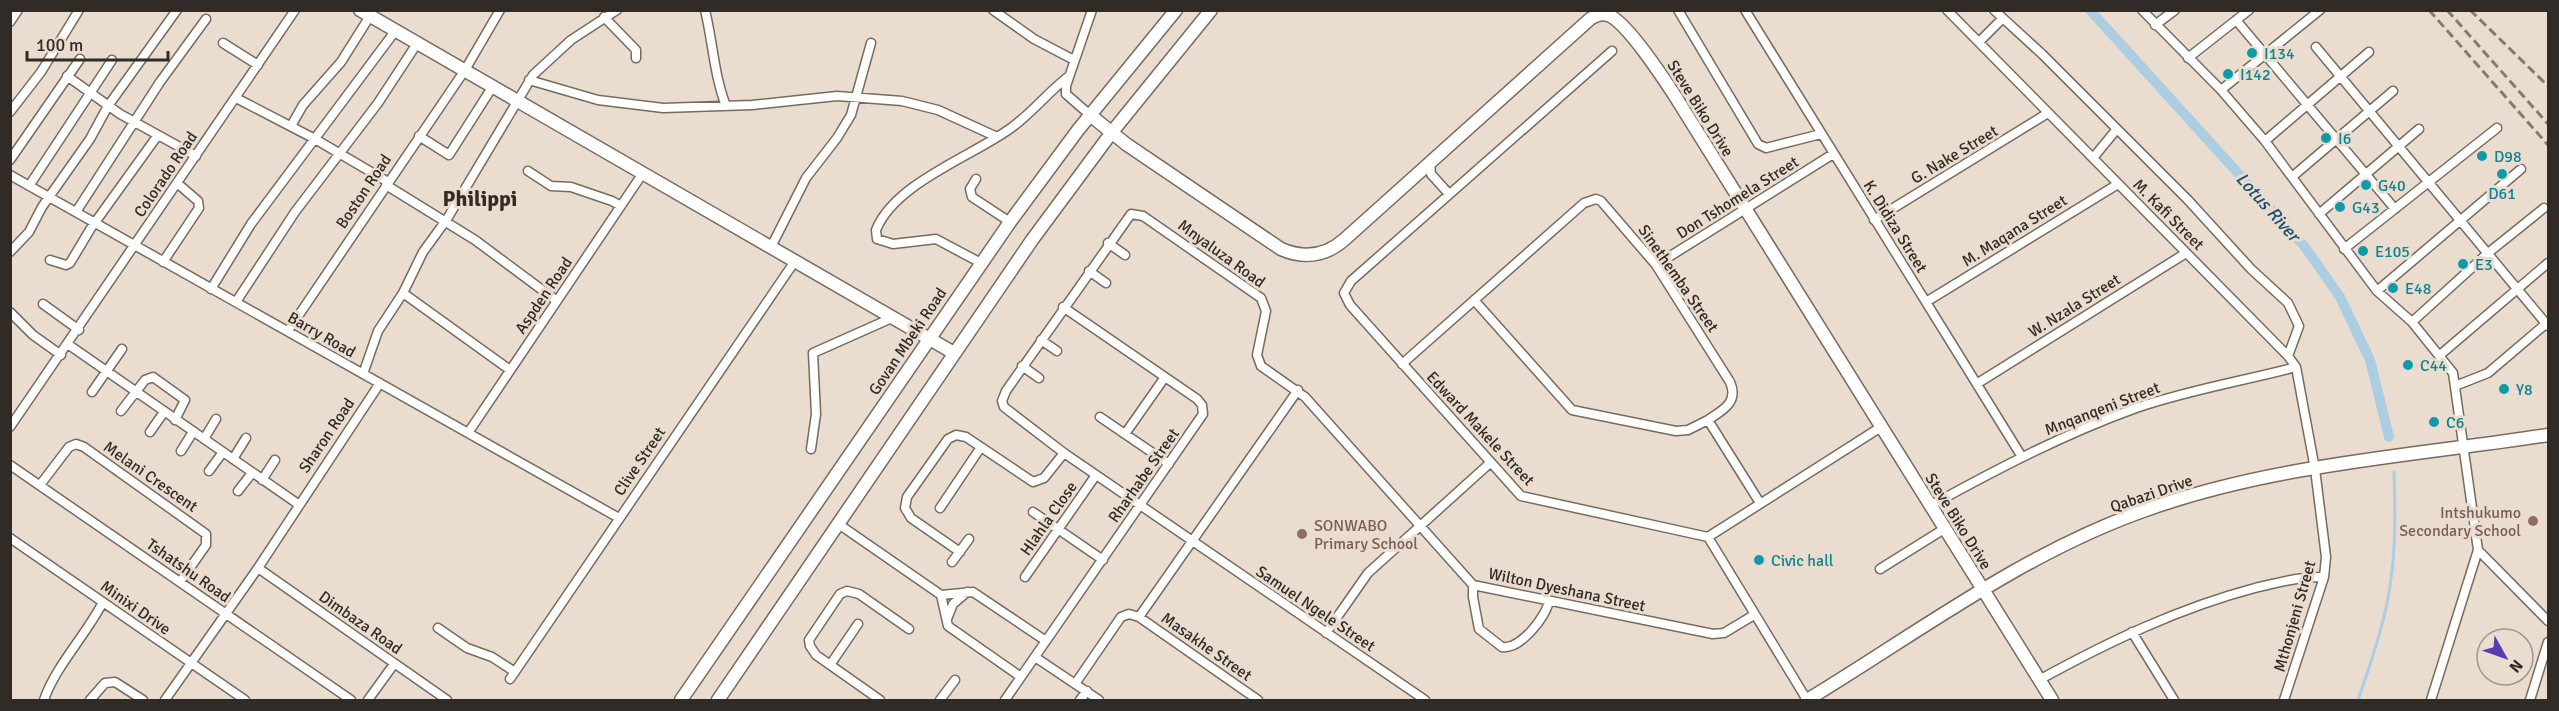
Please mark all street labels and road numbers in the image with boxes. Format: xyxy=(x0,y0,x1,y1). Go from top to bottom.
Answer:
street label: Steve Biko Drive xyxy=(1662,57,1738,161)
street label: G. Nake Street xyxy=(1907,121,2002,189)
street label: Colorado Road xyxy=(130,128,202,221)
street label: Boston Road xyxy=(332,151,396,232)
street label: Don Tshomela Street xyxy=(1673,152,1803,244)
street label: M. Kafi Street xyxy=(2128,175,2208,255)
street label: K. Didiza Street xyxy=(1859,177,1932,277)
street label: M. Maqana Street xyxy=(1958,190,2071,271)
street label: Mnyaluza Road xyxy=(1174,215,1269,292)
street label: Sinethemba Street xyxy=(1634,221,1723,337)
street label: Aspden Road xyxy=(511,253,577,338)
street label: W. Nzala Street xyxy=(2025,269,2124,342)
street label: Govan Mbeki Road xyxy=(864,284,951,399)
street label: Barry Road xyxy=(284,307,359,362)
street label: Edward Makele Street xyxy=(1422,367,1539,490)
street label: Mnqanqeni Street xyxy=(2042,378,2163,440)
street label: Sharon Road xyxy=(294,394,359,477)
street label: Clive Street xyxy=(610,423,670,500)
street label: Rharhabe Street xyxy=(1104,424,1184,527)
street label: Melani Crescent xyxy=(99,437,202,517)
street label: Steve Biko Drive xyxy=(1920,470,1996,574)
street label: Qabazi Drive xyxy=(2108,471,2195,517)
street label: Hlahla Close xyxy=(1016,478,1082,560)
street label: Tshatshu Road xyxy=(142,534,234,607)
street label: Mthonjeni Street xyxy=(2269,558,2321,674)
street label: Samuel Ngele Street xyxy=(1252,561,1379,656)
street label: Wilton Dyeshana Street xyxy=(1486,564,1647,616)
street label: Minixi Drive xyxy=(96,576,174,639)
street label: Dimbaza Road xyxy=(315,587,406,659)
street label: Masakhe Street xyxy=(1157,608,1256,686)

